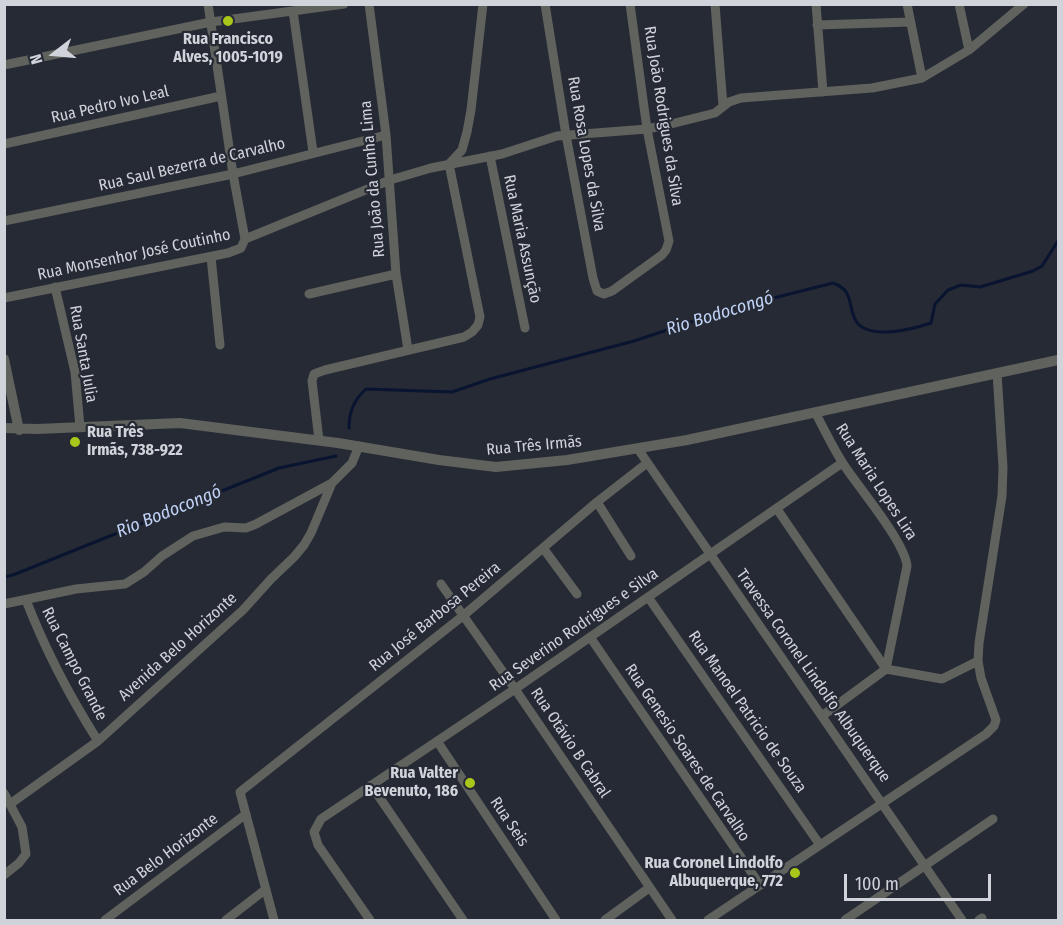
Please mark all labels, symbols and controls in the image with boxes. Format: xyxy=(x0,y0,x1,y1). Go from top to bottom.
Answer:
marker: Rua Francisco Alves, 1005-1019 xyxy=(221,14,235,28)
north arrow xyxy=(24,24,84,84)
street label: Rua João Rodrigues da Silva xyxy=(639,25,687,207)
place label: Rua Francisco Alves, 1005-1019 xyxy=(173,30,283,68)
text: N xyxy=(26,52,47,66)
street label: Rua Rosa Lopes da Silva xyxy=(563,75,609,233)
street label: Rua Pedro Ivo Leal xyxy=(49,82,171,128)
street label: Rua João da Cunha Lima xyxy=(357,100,389,258)
street label: Rua Saul Bezerra de Carvalho xyxy=(97,134,287,196)
street label: Rua Maria Assunção xyxy=(499,173,545,305)
street label: Rua Monsenhor José Coutinho xyxy=(36,225,232,285)
water label: Rio Bodocongó xyxy=(664,287,776,341)
street label: Rua Santa Julia xyxy=(65,304,101,404)
street label: Rua Maria Lopes Lira xyxy=(831,420,921,544)
place label: Rua Três Irmãs, 738-922 xyxy=(87,423,183,461)
street label: Rua Três Irmãs xyxy=(485,432,583,460)
marker: Rua Três Irmãs, 738-922 xyxy=(68,435,82,449)
water label: Rio Bodocongó xyxy=(113,481,225,543)
street label: Rua José Barbosa Pereira xyxy=(366,558,504,676)
street label: Rua Severino Rodrigues e Silva xyxy=(486,564,662,696)
street label: Travessa Coronel Lindolfo Albuquerque xyxy=(732,566,894,786)
street label: Avenida Belo Horizonte xyxy=(115,589,241,705)
street label: Rua Campo Grande xyxy=(37,604,111,724)
street label: Rua Manoel Patricio de Souza xyxy=(684,628,810,796)
street label: Rua Genesio Soares de Carvalho xyxy=(620,661,754,845)
street label: Rua Otávio B Cabral xyxy=(526,684,614,802)
place label: Rua Valter Bevenuto, 186 xyxy=(365,764,458,802)
marker: Rua Valter Bevenuto, 186 xyxy=(463,776,477,790)
street label: Rua Seis xyxy=(486,794,532,850)
street label: Rua Belo Horizonte xyxy=(110,810,222,900)
place label: Rua Coronel Lindolfo Albuquerque, 772 xyxy=(644,854,783,892)
scale bar xyxy=(847,862,994,900)
marker: Rua Coronel Lindolfo Albuquerque, 772 xyxy=(788,866,802,880)
text: 100 m xyxy=(855,873,899,895)

